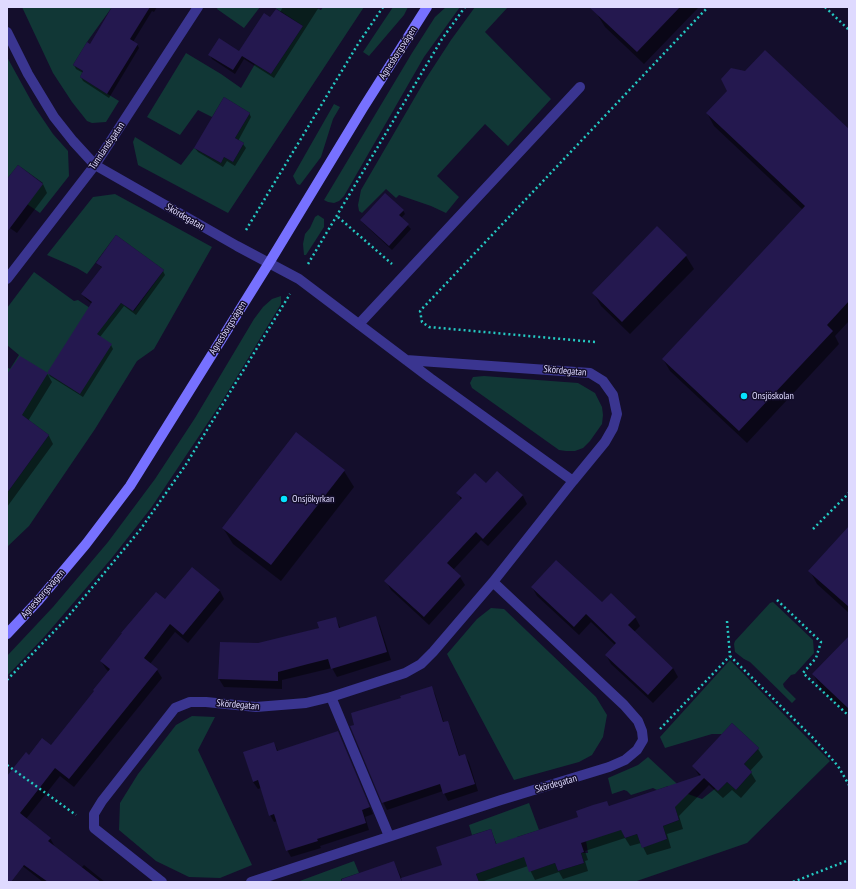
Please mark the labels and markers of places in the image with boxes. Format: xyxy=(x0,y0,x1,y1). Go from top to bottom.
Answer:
place label: Onsjöskolan xyxy=(752,390,794,402)
marker: Onsjöskolan xyxy=(739,391,749,401)
place label: Onsjökyrkan xyxy=(292,493,334,505)
marker: Onsjökyrkan xyxy=(279,494,289,504)

